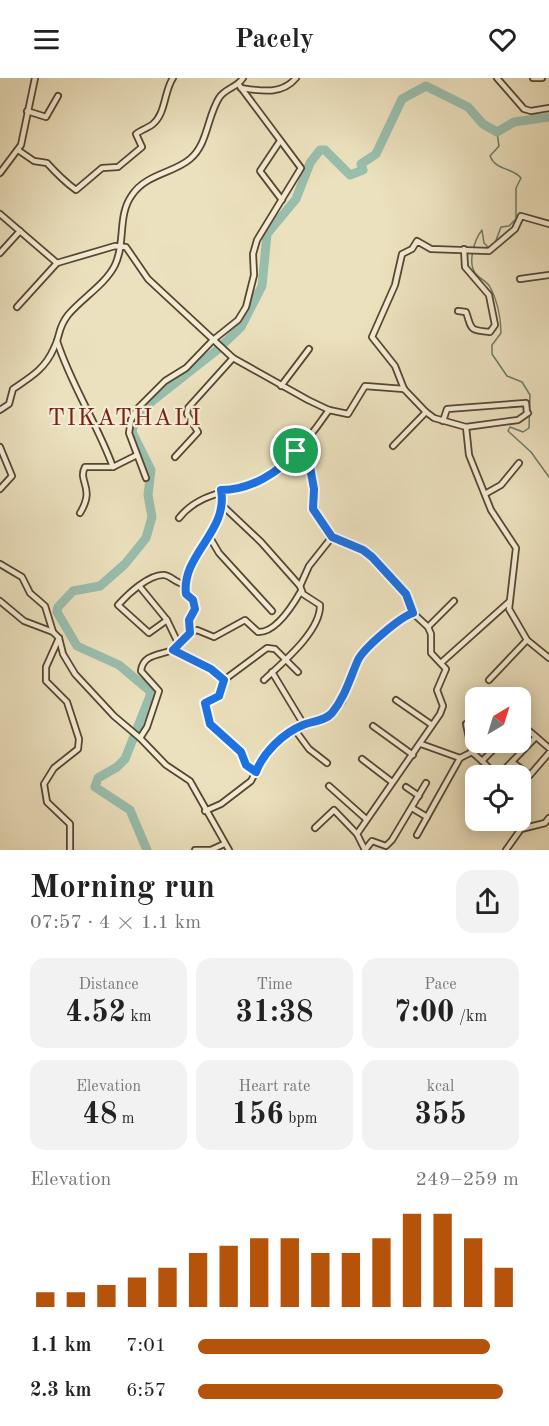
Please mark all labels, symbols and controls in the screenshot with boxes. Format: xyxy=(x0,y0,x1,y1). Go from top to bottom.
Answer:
icon: menu xyxy=(30,23,63,56)
icon: heart xyxy=(486,23,519,56)
text: Pacely xyxy=(235,26,314,53)
district label: TIKATHALI xyxy=(48,407,202,431)
pin xyxy=(270,425,321,476)
icon: arrive xyxy=(279,434,312,467)
north arrow xyxy=(465,687,531,753)
map controls xyxy=(465,687,531,831)
button: locate xyxy=(465,765,531,831)
button: share xyxy=(456,870,519,933)
text: Morning run xyxy=(30,872,215,905)
text: 07:57 · 4 × 1.1 km xyxy=(30,913,201,933)
text: Distance xyxy=(78,977,139,993)
text: Time xyxy=(257,977,292,993)
text: Pace xyxy=(424,977,457,993)
text: 4.52 xyxy=(65,998,126,1028)
text: 31:38 xyxy=(236,998,314,1028)
text: 7:00 xyxy=(394,998,454,1028)
text: km xyxy=(126,1009,152,1025)
text: /km xyxy=(454,1009,487,1025)
text: Elevation xyxy=(76,1079,141,1095)
text: Heart rate xyxy=(239,1079,310,1095)
text: kcal xyxy=(427,1079,454,1095)
text: 48 xyxy=(83,1100,117,1130)
text: 156 xyxy=(232,1100,284,1130)
text: 355 xyxy=(414,1100,467,1130)
text: m xyxy=(117,1111,135,1127)
text: bpm xyxy=(284,1111,317,1127)
text: Elevation xyxy=(30,1170,111,1190)
text: 249–259 m xyxy=(416,1170,519,1190)
text: 1.1 km xyxy=(30,1336,92,1356)
text: 7:01 xyxy=(126,1336,166,1356)
text: 2.3 km xyxy=(30,1381,92,1401)
text: 6:57 xyxy=(126,1381,166,1401)

